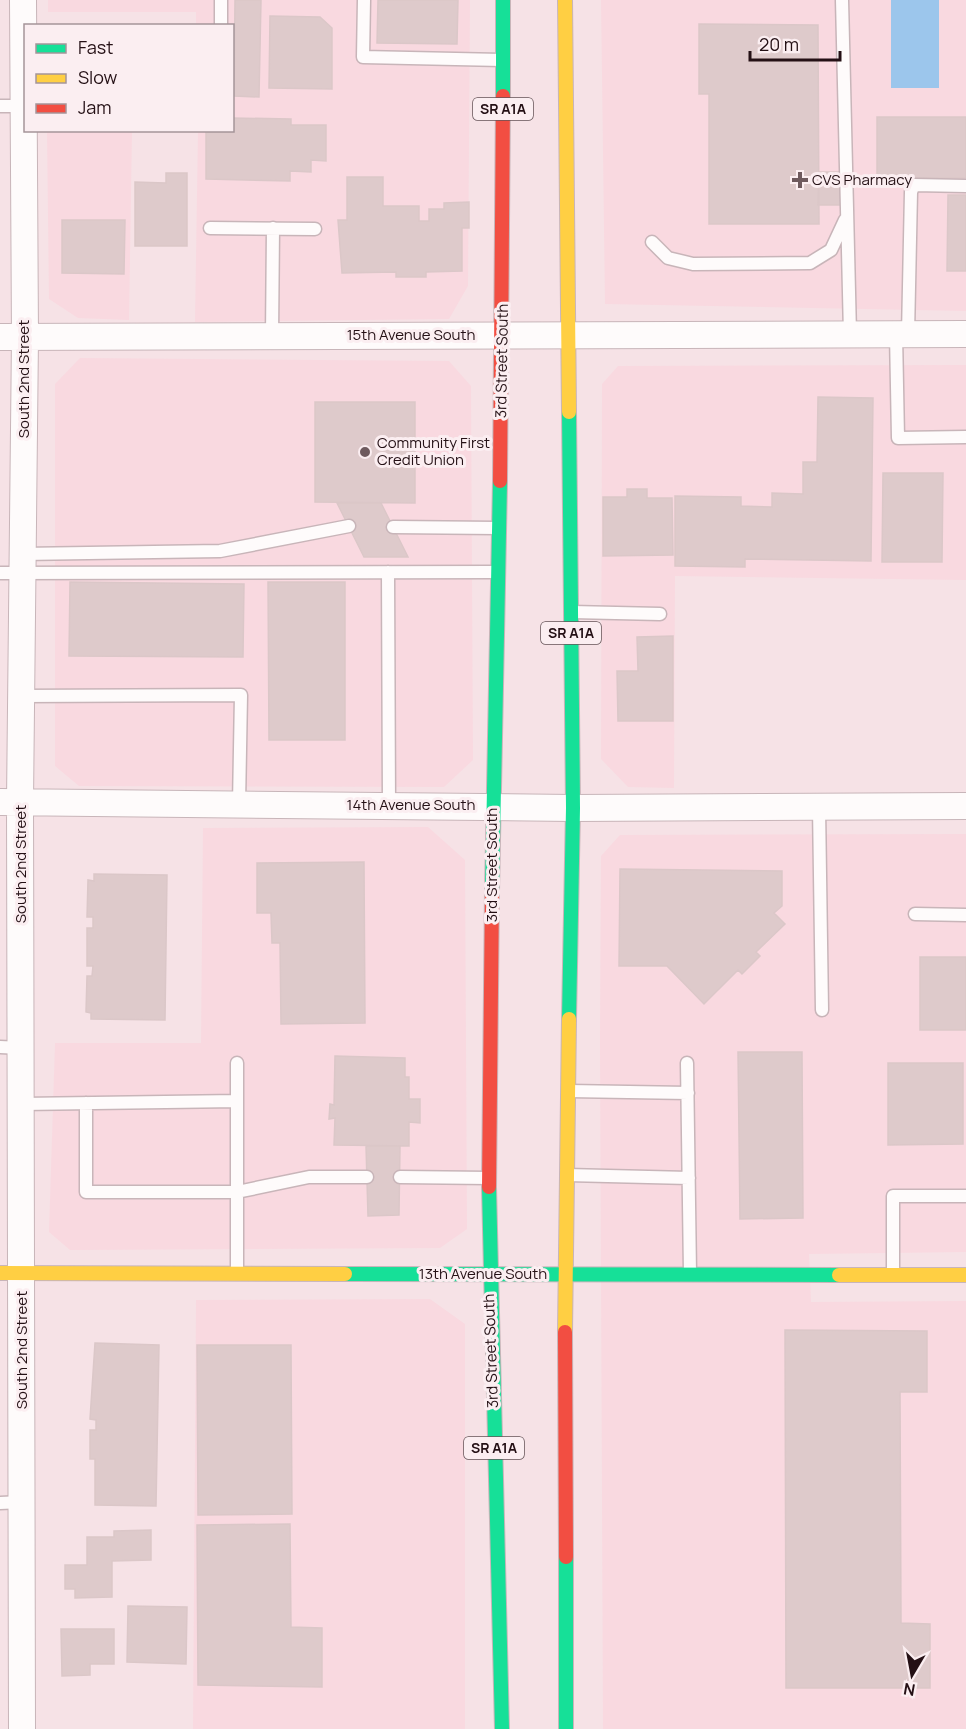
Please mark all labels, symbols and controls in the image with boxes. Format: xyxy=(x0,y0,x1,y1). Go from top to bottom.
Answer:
legend xyxy=(24,24,234,132)
scale bar xyxy=(750,24,840,62)
text: 20 m xyxy=(759,32,799,56)
text: Fast xyxy=(78,35,113,59)
text: Slow xyxy=(78,65,118,89)
text: Jam xyxy=(78,95,112,119)
road number: SR A1A xyxy=(473,98,533,120)
place label: CVS Pharmacy xyxy=(812,169,912,190)
marker: CVS Pharmacy xyxy=(793,173,807,187)
street label: 3rd Street South xyxy=(490,304,513,418)
street label: South 2nd Street xyxy=(13,320,34,438)
street label: 15th Avenue South xyxy=(347,324,475,345)
place label: Community First Credit Union xyxy=(377,432,490,470)
marker: Community First Credit Union xyxy=(358,445,372,459)
road number: SR A1A xyxy=(541,622,601,644)
street label: 14th Avenue South xyxy=(347,794,476,815)
street label: South 2nd Street xyxy=(10,805,31,923)
street label: 3rd Street South xyxy=(481,808,502,922)
street label: 13th Avenue South xyxy=(419,1263,547,1284)
street label: South 2nd Street xyxy=(11,1291,32,1409)
street label: 3rd Street South xyxy=(478,1293,503,1409)
road number: SR A1A xyxy=(464,1437,524,1459)
north arrow xyxy=(882,1645,942,1705)
text: N xyxy=(902,1678,917,1702)

